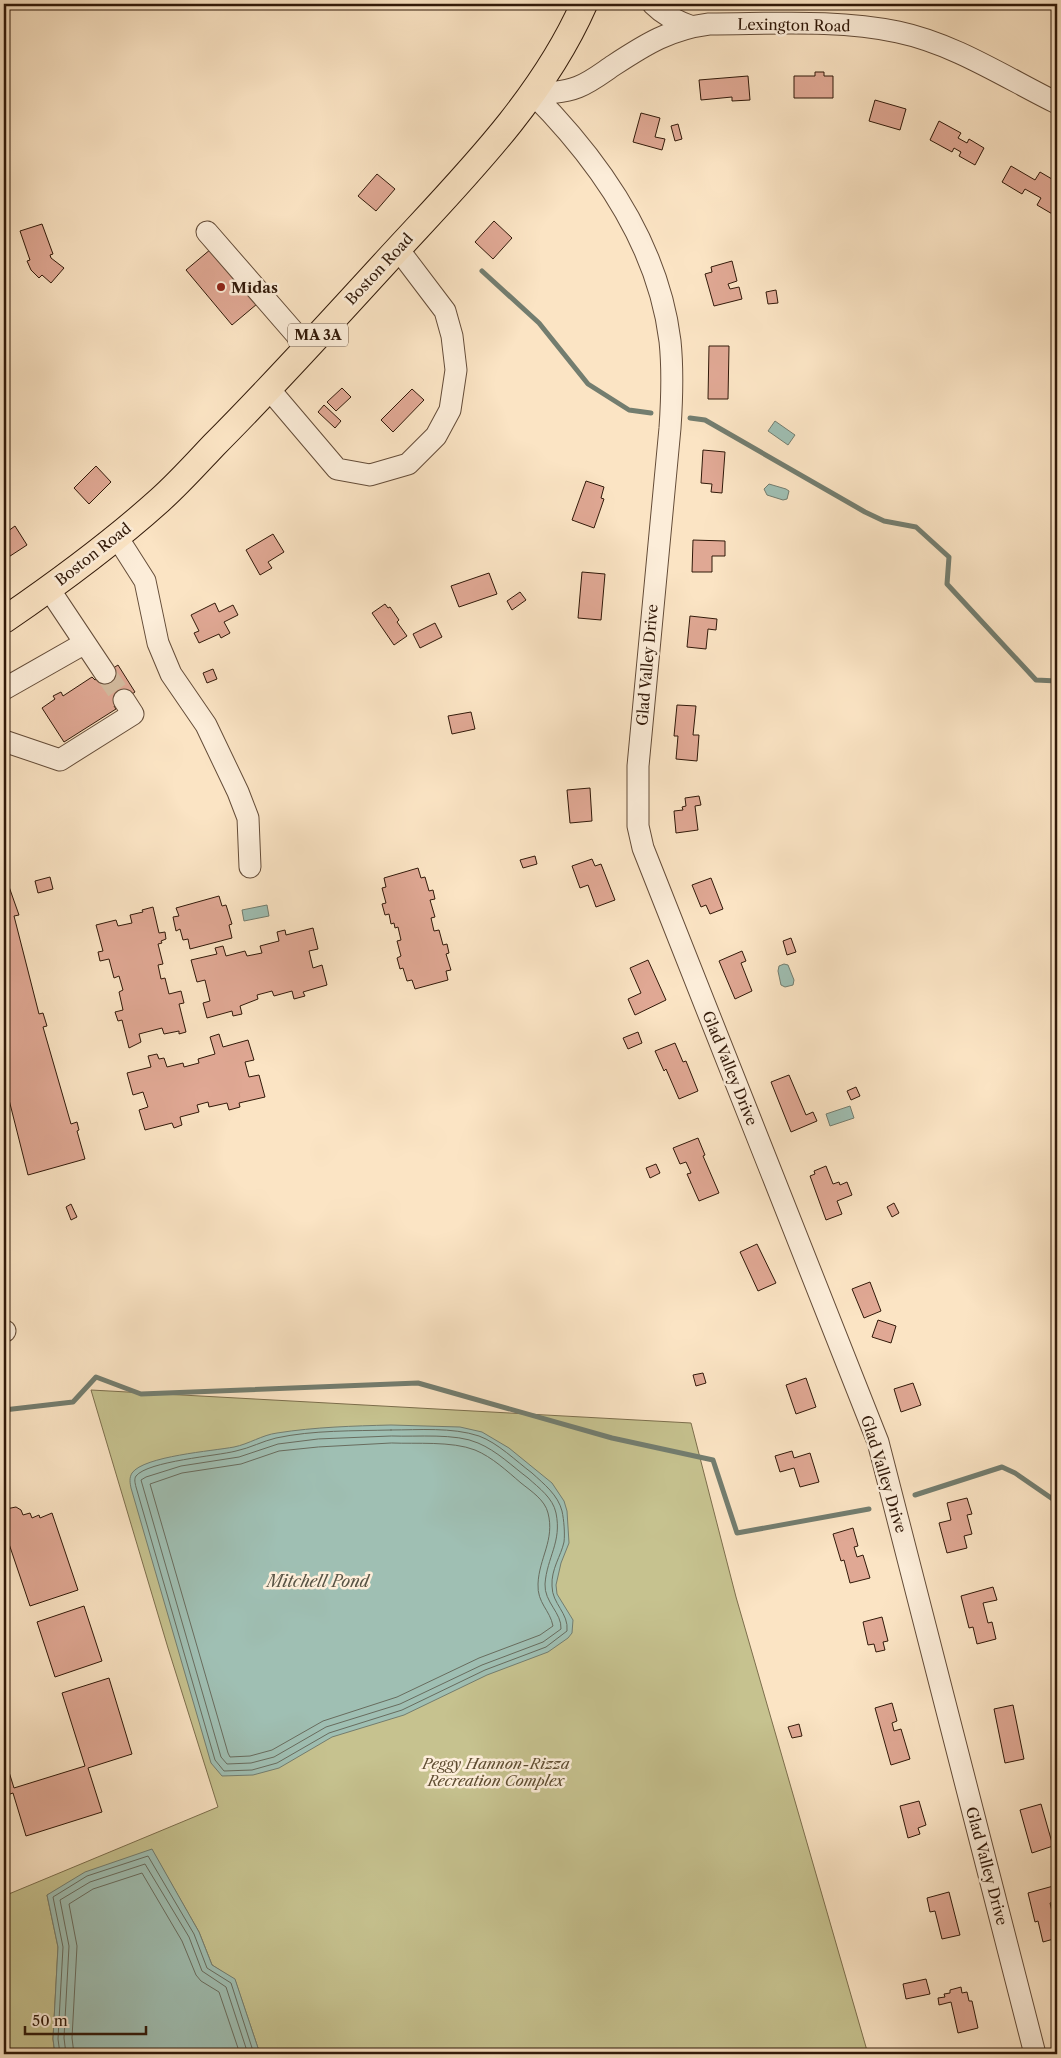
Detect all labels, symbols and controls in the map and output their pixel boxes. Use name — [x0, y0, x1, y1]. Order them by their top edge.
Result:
street label: Lexington Road — [737, 15, 851, 35]
street label: Boston Road — [341, 229, 417, 309]
place label: Midas — [231, 278, 278, 297]
marker: Midas — [215, 281, 227, 293]
road number: MA 3A — [288, 324, 348, 346]
street label: Boston Road — [51, 518, 135, 590]
street label: Glad Valley Drive — [632, 603, 662, 727]
street label: Glad Valley Drive — [698, 1008, 762, 1128]
street label: Glad Valley Drive — [857, 1413, 911, 1535]
water label: Mitchell Pond — [265, 1571, 371, 1591]
park label: Peggy Hannon-Rizza Recreation Complex — [421, 1754, 570, 1790]
street label: Glad Valley Drive — [962, 1805, 1012, 1927]
scale bar — [25, 2003, 146, 2035]
text: 50 m — [32, 2011, 68, 2030]

